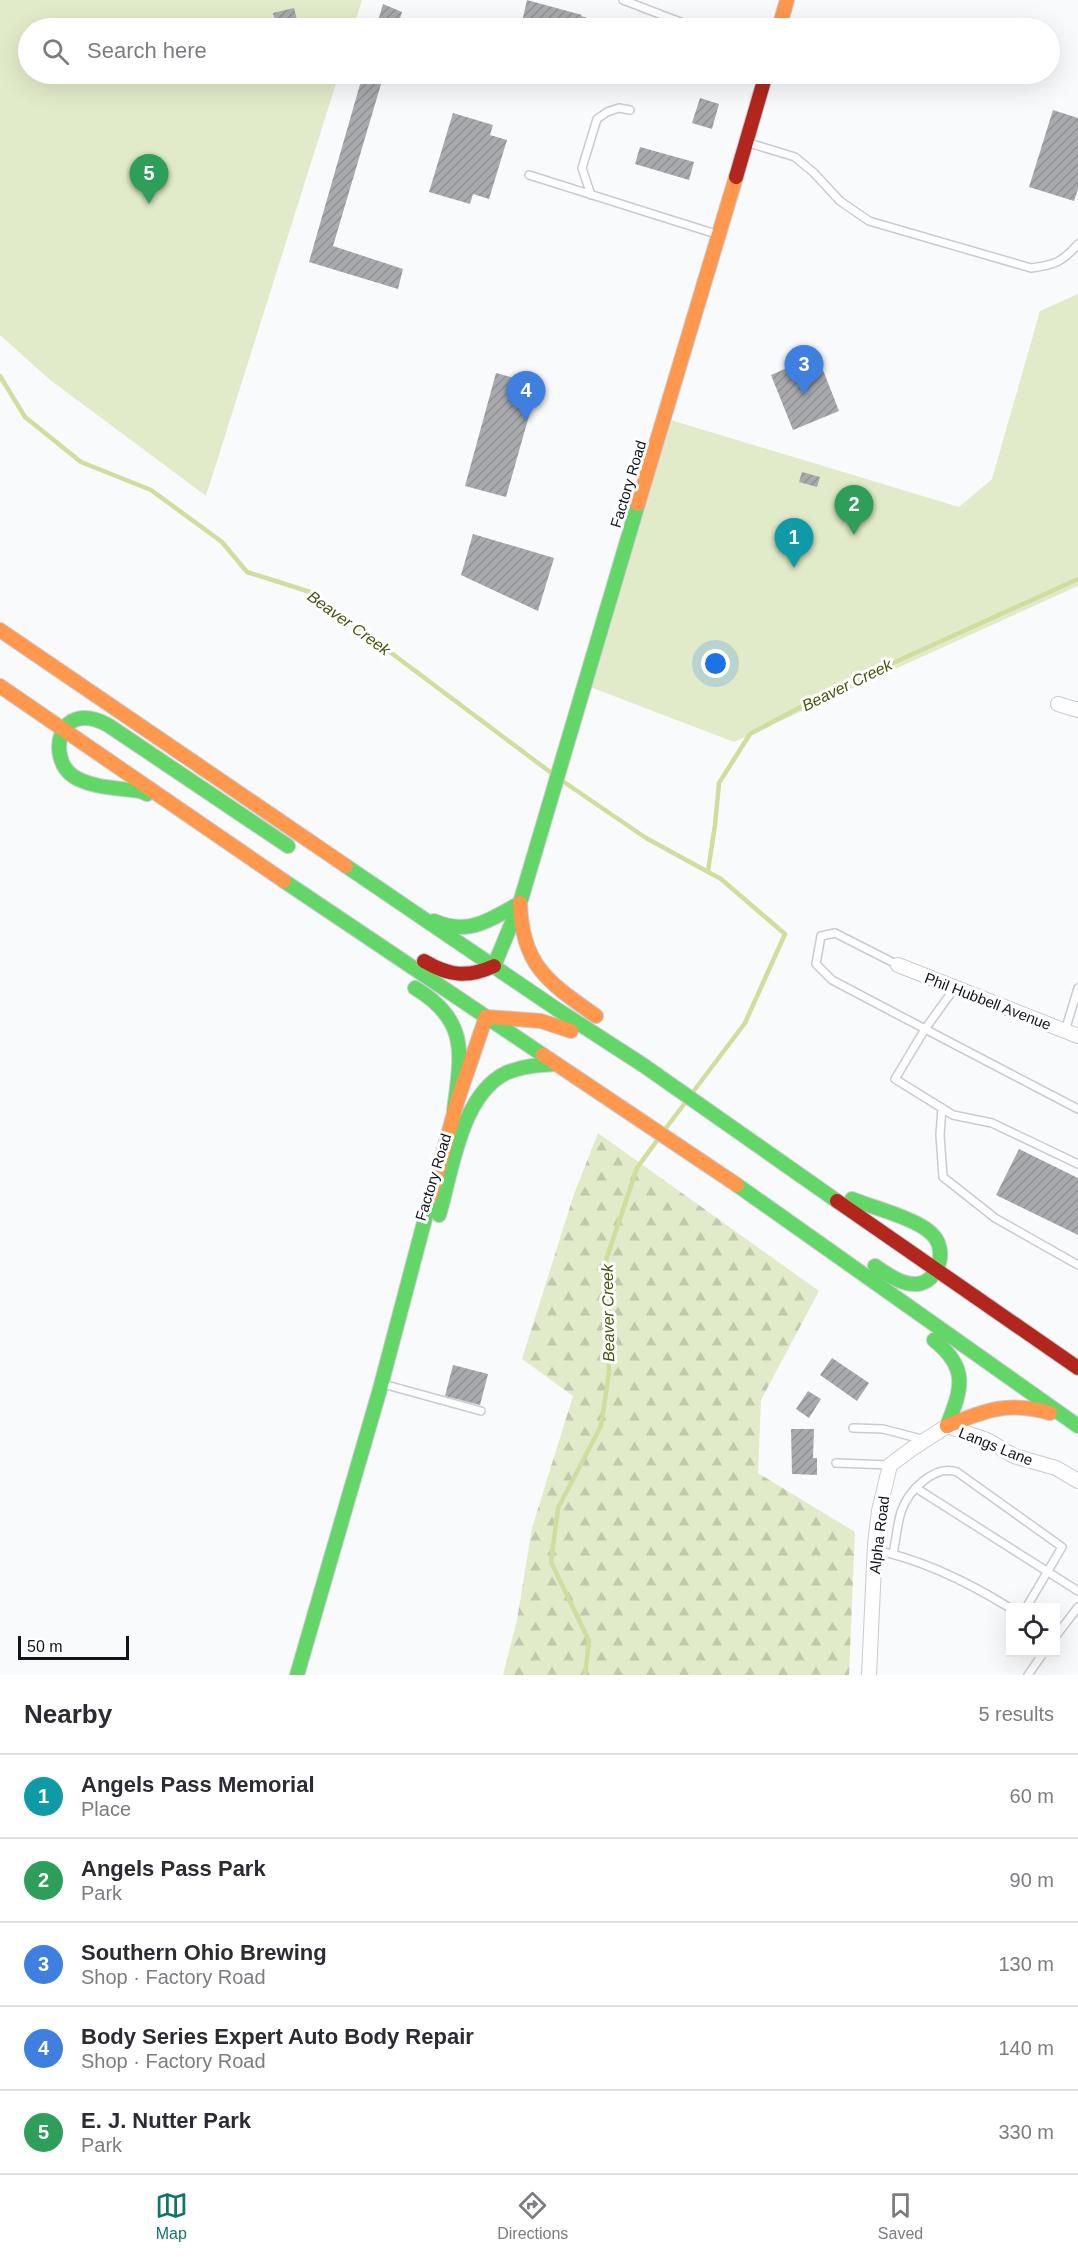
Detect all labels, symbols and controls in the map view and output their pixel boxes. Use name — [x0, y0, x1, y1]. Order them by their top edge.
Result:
search box — [18, 18, 1060, 84]
icon: search — [39, 35, 72, 68]
text: Search here — [87, 38, 207, 63]
pin: 5 — [130, 154, 168, 204]
pin: 3 — [784, 346, 824, 395]
pin: 4 — [506, 372, 546, 421]
street label: Factory Road — [607, 438, 649, 530]
pin: 2 — [834, 486, 874, 535]
pin: 1 — [774, 518, 814, 568]
water label: Beaver Creek — [304, 587, 394, 659]
your location — [701, 649, 730, 678]
water label: Beaver Creek — [799, 655, 896, 714]
street label: Phil Hubbell Avenue — [922, 969, 1054, 1033]
street label: Factory Road — [412, 1131, 454, 1223]
water label: Beaver Creek — [599, 1263, 617, 1362]
street label: Langs Lane — [956, 1423, 1036, 1469]
street label: Alpha Road — [866, 1495, 892, 1575]
map controls — [1006, 1603, 1060, 1657]
button: locate — [1006, 1603, 1060, 1657]
scale bar — [18, 1633, 129, 1660]
text: 50 m — [27, 1638, 63, 1655]
text: Nearby — [24, 1699, 112, 1729]
text: 5 results — [978, 1703, 1054, 1725]
text: Angels Pass Memorial — [81, 1772, 315, 1797]
text: 1 — [38, 1785, 49, 1807]
text: 60 m — [1010, 1785, 1054, 1807]
text: Place — [81, 1798, 131, 1820]
text: Angels Pass Park — [81, 1856, 266, 1881]
text: 2 — [38, 1869, 49, 1891]
text: 90 m — [1010, 1869, 1054, 1891]
text: Park — [81, 1882, 122, 1904]
text: Southern Ohio Brewing — [81, 1940, 327, 1965]
text: 3 — [38, 1953, 49, 1975]
text: 130 m — [998, 1953, 1054, 1975]
text: Shop · Factory Road — [81, 1966, 266, 1988]
text: Body Series Expert Auto Body Repair — [81, 2024, 474, 2049]
text: 4 — [38, 2037, 49, 2059]
text: 140 m — [998, 2037, 1054, 2059]
text: Shop · Factory Road — [81, 2050, 266, 2072]
text: E. J. Nutter Park — [81, 2108, 251, 2133]
text: 5 — [38, 2121, 49, 2143]
text: 330 m — [998, 2121, 1054, 2143]
text: Park — [81, 2134, 122, 2156]
tab: Map — [155, 2189, 188, 2243]
tab: Directions — [497, 2189, 568, 2243]
tab: Saved — [878, 2189, 923, 2243]

